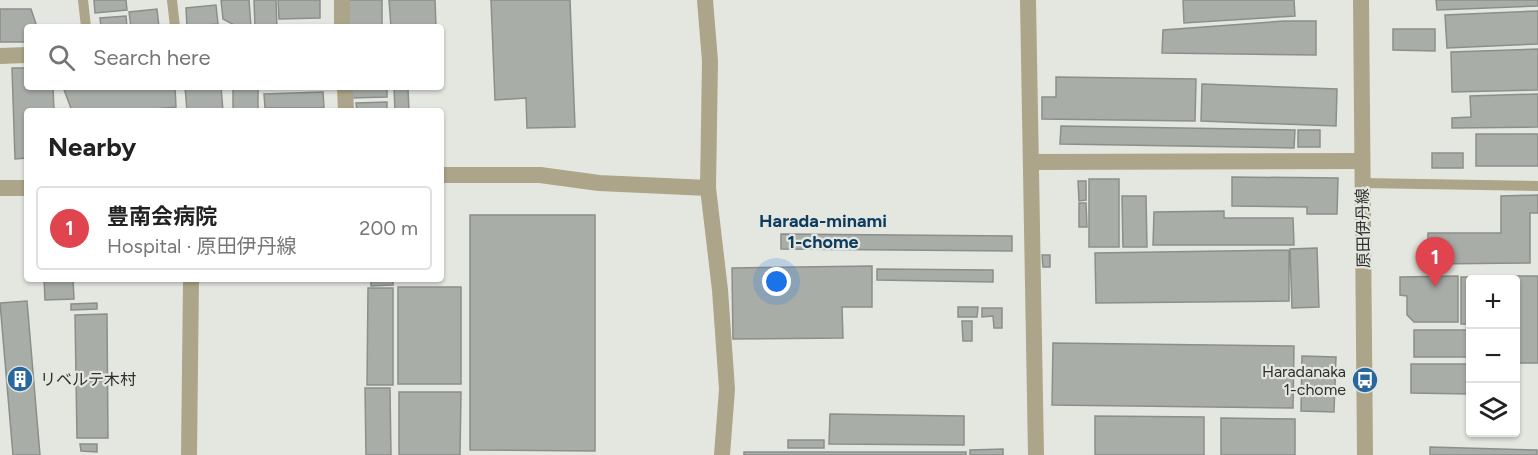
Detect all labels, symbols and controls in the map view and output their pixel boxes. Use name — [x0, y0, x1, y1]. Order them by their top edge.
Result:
search box — [24, 24, 444, 90]
icon: search — [45, 41, 78, 74]
text: Search here — [93, 44, 211, 71]
text: Nearby — [48, 131, 136, 163]
street label: 原田伊丹線 — [1353, 188, 1373, 268]
text: 豊南会病院 — [107, 203, 217, 230]
district label: Harada-minami 1-chome — [759, 210, 887, 253]
text: 1 — [65, 216, 74, 240]
text: 200 m — [359, 216, 418, 240]
text: Hospital · 原田伊丹線 — [107, 234, 296, 258]
pin: 1 — [1416, 238, 1454, 287]
your location — [762, 267, 791, 296]
map controls — [1466, 275, 1520, 437]
button: + — [1466, 275, 1520, 329]
button: − — [1466, 329, 1520, 383]
place label: Haradanaka 1-chome — [1262, 362, 1346, 399]
building icon: リベルテ木村 — [5, 364, 35, 394]
bus stop icon: Haradanaka 1-chome — [1350, 365, 1380, 395]
place label: リベルテ木村 — [40, 370, 136, 389]
button: layers — [1466, 383, 1520, 437]

